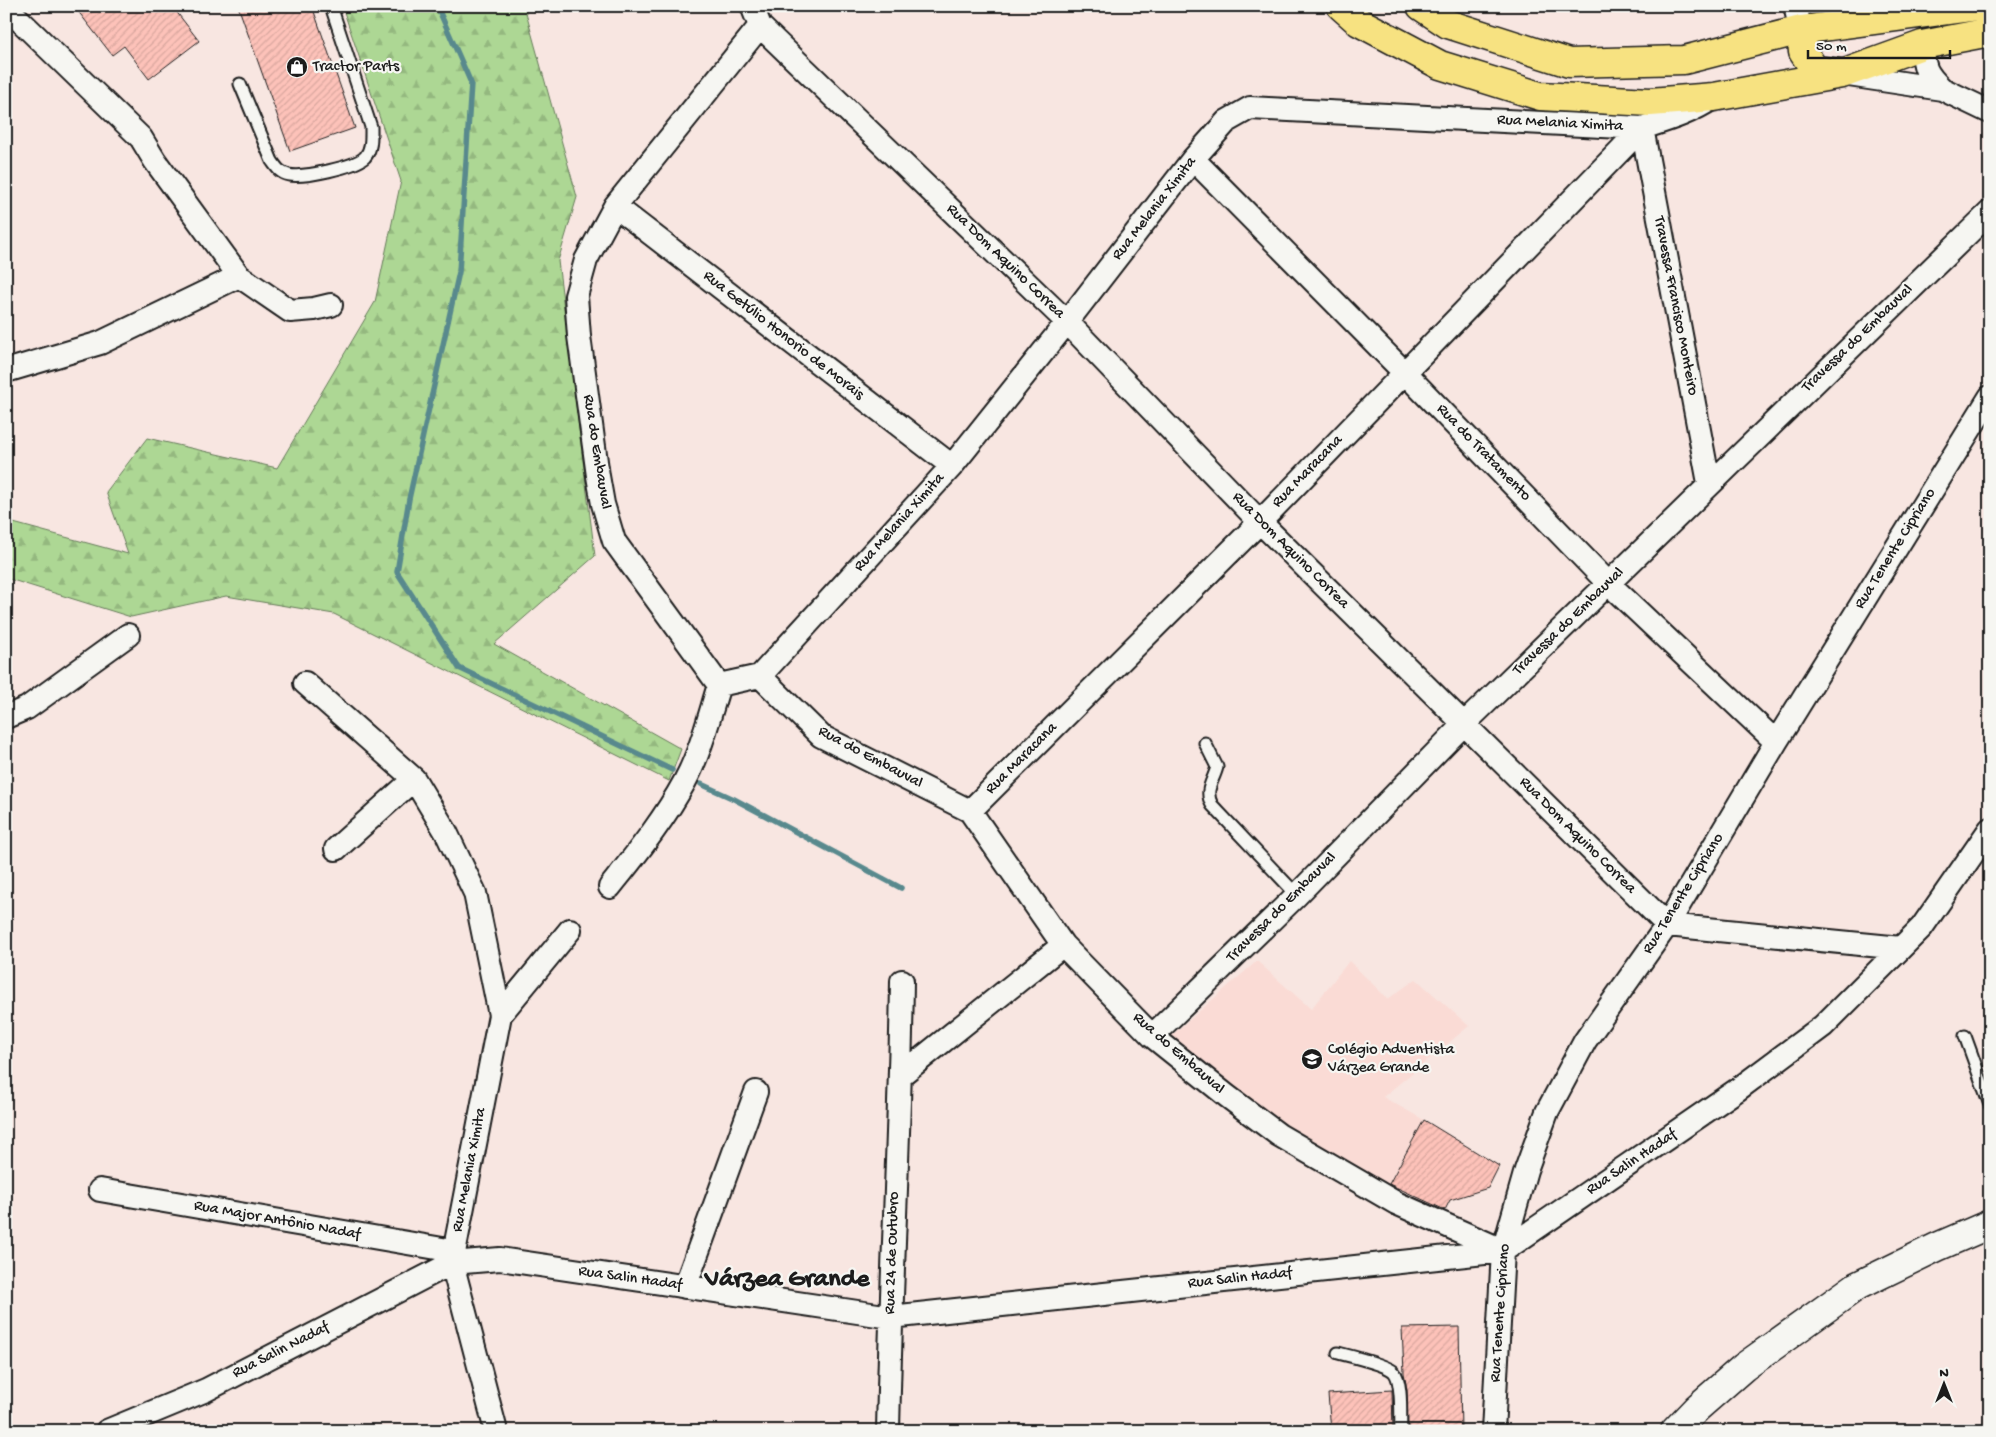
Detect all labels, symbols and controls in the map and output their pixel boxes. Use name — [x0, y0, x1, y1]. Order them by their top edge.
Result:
scale bar — [1808, 28, 1951, 60]
text: 50 m — [1816, 38, 1847, 56]
shop icon: Tractor Parts — [285, 55, 309, 79]
place label: Tractor Parts — [312, 58, 400, 77]
street label: Rua Melania Ximita — [1496, 111, 1625, 137]
street label: Rua Melania Ximita — [1109, 153, 1202, 265]
street label: Rua Dom Aquino Correa — [942, 200, 1069, 324]
street label: Travessa Francisco Monteiro — [1648, 214, 1702, 397]
street label: Rua Getúlio Honorio de Morais — [699, 267, 868, 406]
street label: Travessa do Embauval — [1798, 281, 1918, 398]
street label: Rua do Embauval — [578, 393, 614, 511]
street label: Rua do Tratamento — [1432, 400, 1534, 506]
street label: Rua Maracana — [1269, 431, 1348, 512]
street label: Rua Melania Ximita — [851, 469, 950, 576]
street label: Rua Tenente Cipriano — [1851, 485, 1941, 613]
street label: Rua Dom Aquino Correa — [1228, 489, 1353, 614]
street label: Travessa do Embauval — [1509, 564, 1629, 681]
street label: Rua Maracana — [982, 718, 1063, 799]
street label: Rua do Embauval — [814, 722, 926, 794]
street label: Rua Dom Aquino Correa — [1515, 774, 1640, 899]
street label: Rua Tenente Cipriano — [1639, 830, 1729, 958]
street label: Travessa do Embauval — [1222, 849, 1341, 968]
street label: Rua do Embauval — [1128, 1009, 1228, 1099]
place label: Colégio Adventista Várzea Grande — [1327, 1041, 1456, 1078]
school or university icon: Colégio Adventista Várzea Grande — [1300, 1047, 1324, 1071]
street label: Rua Melania Ximita — [449, 1105, 492, 1234]
street label: Rua Salin Hadaf — [1583, 1125, 1682, 1200]
street label: Rua 24 de Outubro — [881, 1191, 905, 1315]
street label: Rua Major Antônio Nadaf — [192, 1197, 363, 1245]
street label: Rua Tenente Cipriano — [1487, 1243, 1515, 1383]
street label: Rua Salin Hadaf — [577, 1262, 684, 1296]
street label: Rua Salin Hadaf — [1187, 1264, 1294, 1294]
district label: Várzea Grande — [704, 1265, 871, 1296]
street label: Rua Salin Nadaf — [230, 1318, 333, 1383]
north arrow — [1918, 1360, 1968, 1410]
text: N — [1939, 1365, 1949, 1382]

